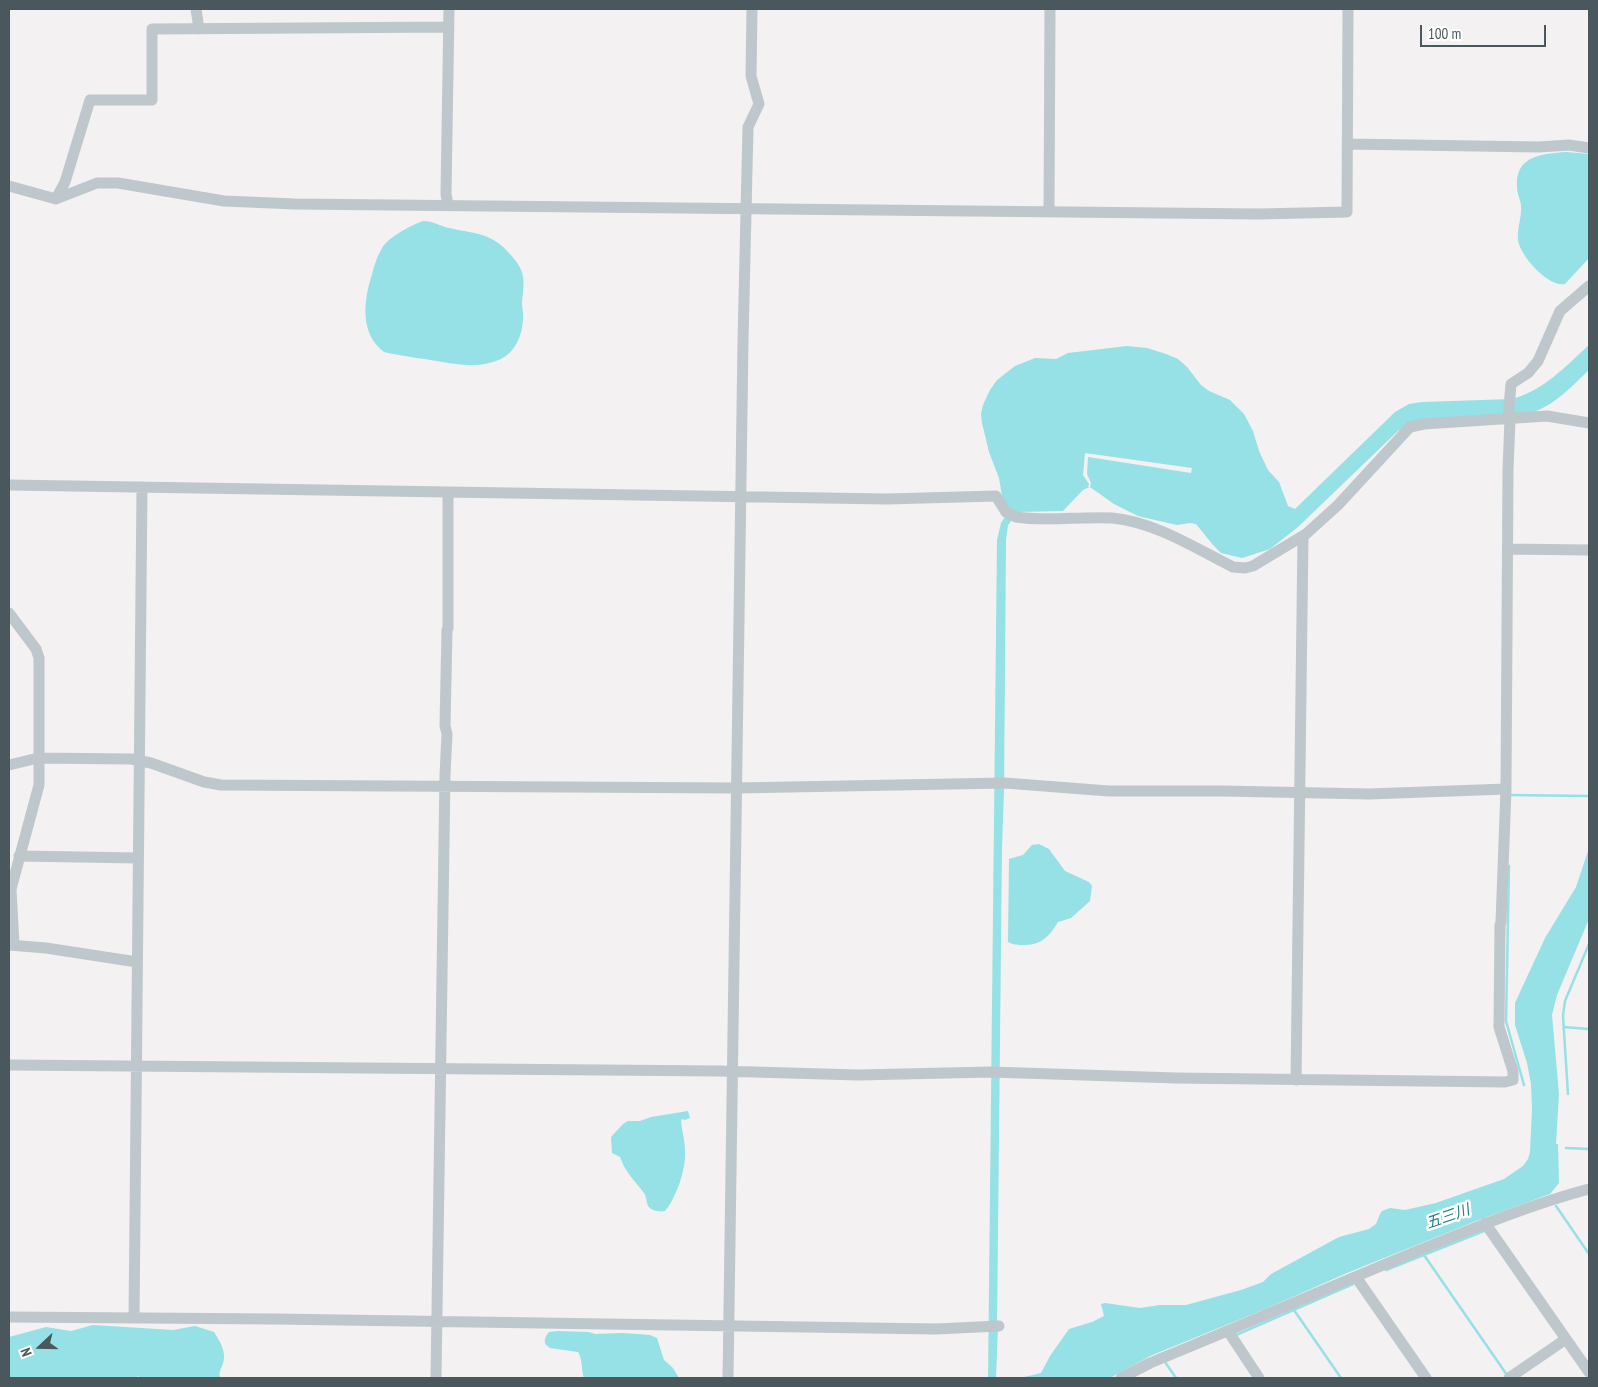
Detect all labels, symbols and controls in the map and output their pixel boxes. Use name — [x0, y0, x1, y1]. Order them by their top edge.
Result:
scale bar — [1423, 15, 1549, 47]
text: 100 m — [1428, 24, 1461, 43]
water label: 五三川 — [1424, 1201, 1472, 1233]
north arrow — [15, 1322, 65, 1372]
text: N — [16, 1346, 36, 1359]

